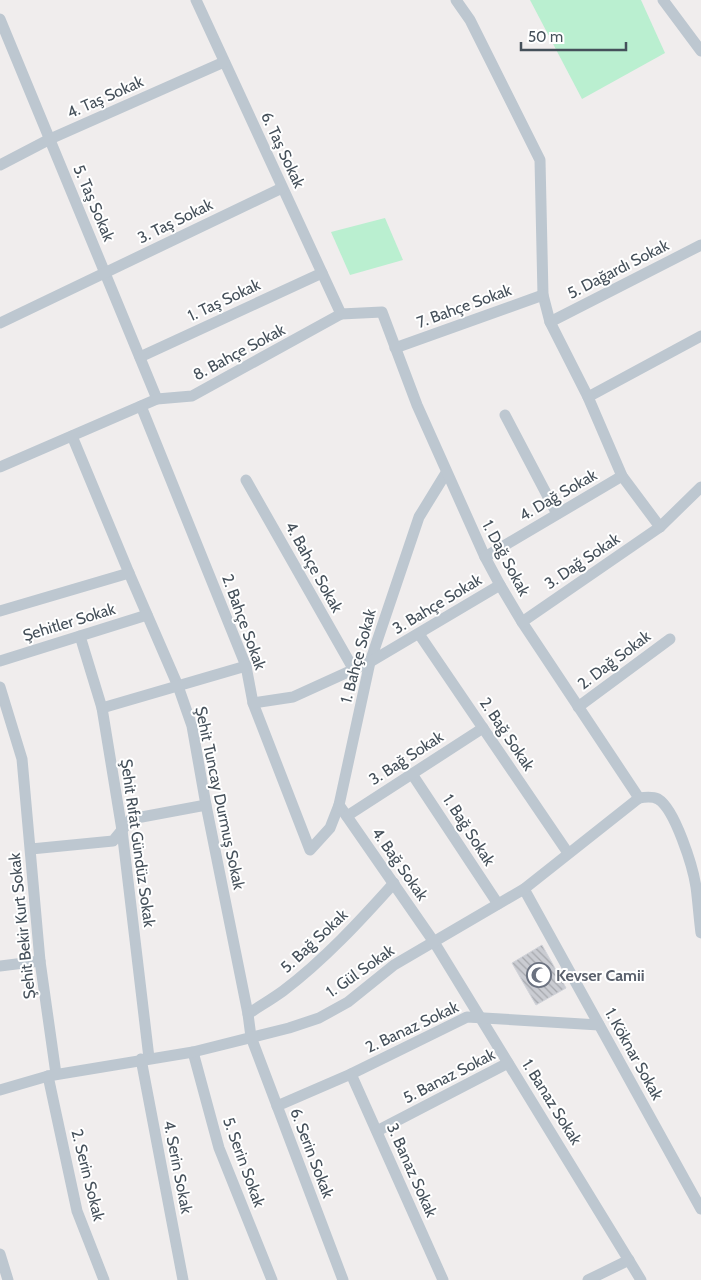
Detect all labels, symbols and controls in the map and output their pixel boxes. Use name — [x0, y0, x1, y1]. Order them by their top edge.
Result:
scale bar — [521, 20, 626, 52]
text: 50 m — [528, 28, 563, 46]
street label: 4. Taş Sokak — [64, 71, 147, 122]
street label: 6. Taş Sokak — [257, 109, 309, 192]
street label: 5. Taş Sokak — [69, 162, 119, 245]
street label: 3. Taş Sokak — [134, 194, 216, 247]
street label: 5. Dağardı Sokak — [564, 235, 673, 303]
street label: 1. Taş Sokak — [185, 275, 264, 325]
street label: 7. Bahçe Sokak — [414, 280, 515, 332]
street label: 8. Bahçe Sokak — [190, 319, 289, 384]
street label: 4. Dağ Sokak — [516, 465, 601, 525]
street label: 1. Dağ Sokak — [478, 517, 534, 600]
street label: 4. Bahçe Sokak — [281, 518, 347, 616]
street label: 3. Dağ Sokak — [541, 528, 624, 593]
street label: 3. Bahçe Sokak — [389, 570, 486, 638]
street label: 2. Bahçe Sokak — [218, 572, 270, 673]
street label: Şehitler Sokak — [20, 599, 118, 645]
street label: 1. Bahçe Sokak — [336, 606, 380, 705]
street label: 2. Dağ Sokak — [574, 626, 655, 694]
street label: 2. Bağ Sokak — [476, 694, 539, 775]
street label: Şehit Tuncay Durmuş Sokak — [191, 705, 249, 892]
street label: 3. Bağ Sokak — [365, 727, 447, 789]
street label: Şehit Rıfat Gündüz Sokak — [117, 758, 159, 929]
street label: 1. Bağ Sokak — [439, 791, 499, 870]
street label: 4. Bağ Sokak — [368, 824, 433, 905]
street label: Şehit Bekir Kurt Sokak — [5, 851, 39, 1000]
street label: 5. Bağ Sokak — [277, 905, 352, 977]
street label: 1. Gül Sokak — [322, 940, 398, 1001]
mosque icon: Kevser Camii — [526, 962, 552, 988]
place label: Kevser Camii — [556, 966, 645, 985]
street label: 2. Banaz Sokak — [362, 997, 462, 1057]
street label: 1. Köknar Sokak — [601, 1005, 667, 1104]
street label: 5. Banaz Sokak — [400, 1044, 499, 1107]
street label: 1. Banaz Sokak — [518, 1056, 586, 1149]
street label: 6. Serin Sokak — [286, 1105, 338, 1201]
street label: 5. Serin Sokak — [219, 1114, 269, 1210]
street label: 4. Serin Sokak — [160, 1119, 197, 1216]
street label: 3. Banaz Sokak — [383, 1120, 441, 1221]
street label: 2. Serin Sokak — [67, 1127, 109, 1224]

